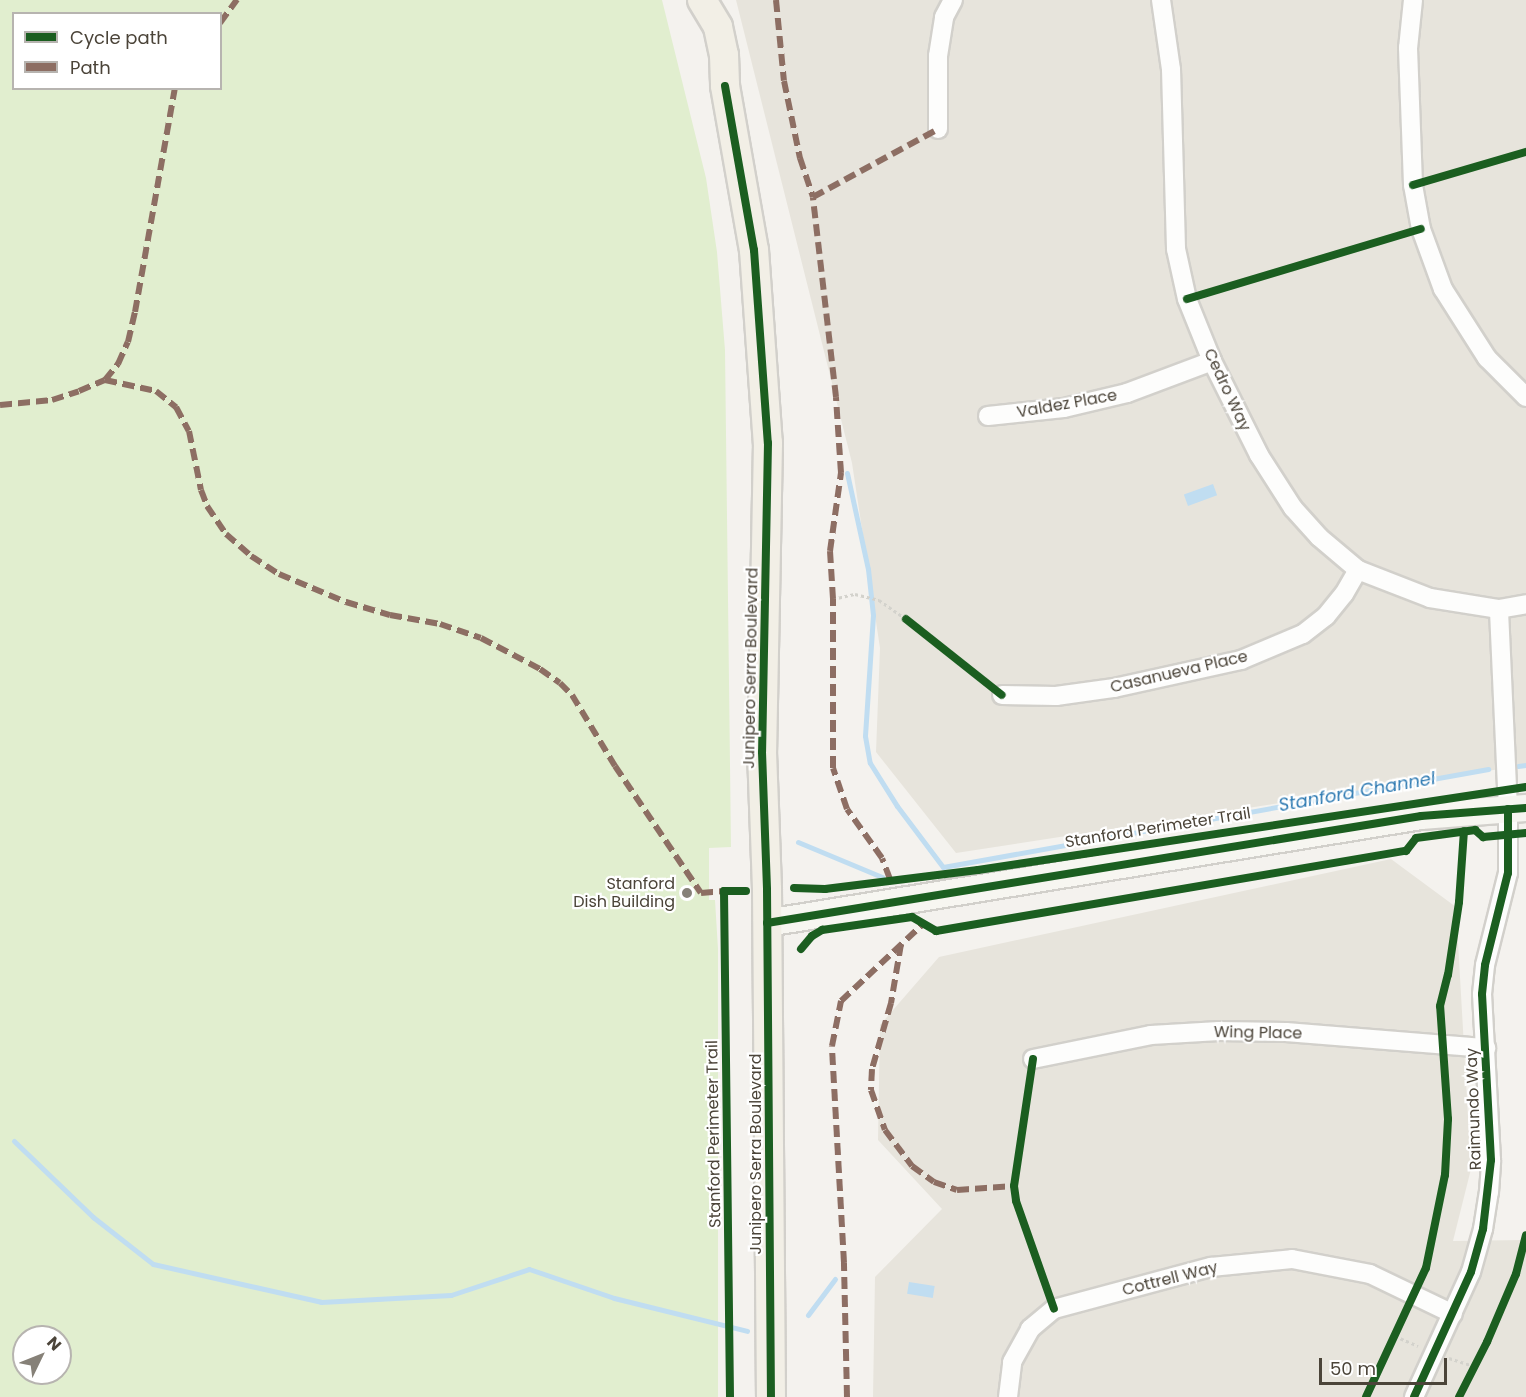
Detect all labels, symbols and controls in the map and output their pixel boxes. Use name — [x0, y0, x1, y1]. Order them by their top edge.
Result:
legend — [12, 12, 222, 90]
text: Cycle path — [70, 25, 168, 50]
text: Path — [70, 55, 111, 80]
street label: Cedro Way — [1199, 346, 1255, 434]
street label: Valdez Place — [1015, 386, 1119, 422]
street label: Junipero Serra Boulevard — [740, 567, 762, 769]
street label: Casanueva Place — [1108, 647, 1250, 697]
water label: Stanford Channel — [1277, 768, 1437, 816]
street label: Stanford Perimeter Trail — [1064, 804, 1252, 852]
place label: Stanford Dish Building — [573, 874, 675, 912]
marker: Stanford Dish Building — [680, 886, 694, 900]
street label: Wing Place — [1214, 1023, 1302, 1043]
street label: Stanford Perimeter Trail — [703, 1040, 725, 1228]
street label: Raimundo Way — [1462, 1048, 1486, 1170]
street label: Junipero Serra Boulevard — [746, 1053, 766, 1255]
street label: Cottrell Way — [1120, 1258, 1220, 1300]
north arrow — [12, 1325, 72, 1385]
text: N — [42, 1331, 67, 1356]
scale bar — [1322, 1346, 1450, 1384]
text: 50 m — [1330, 1356, 1376, 1381]

